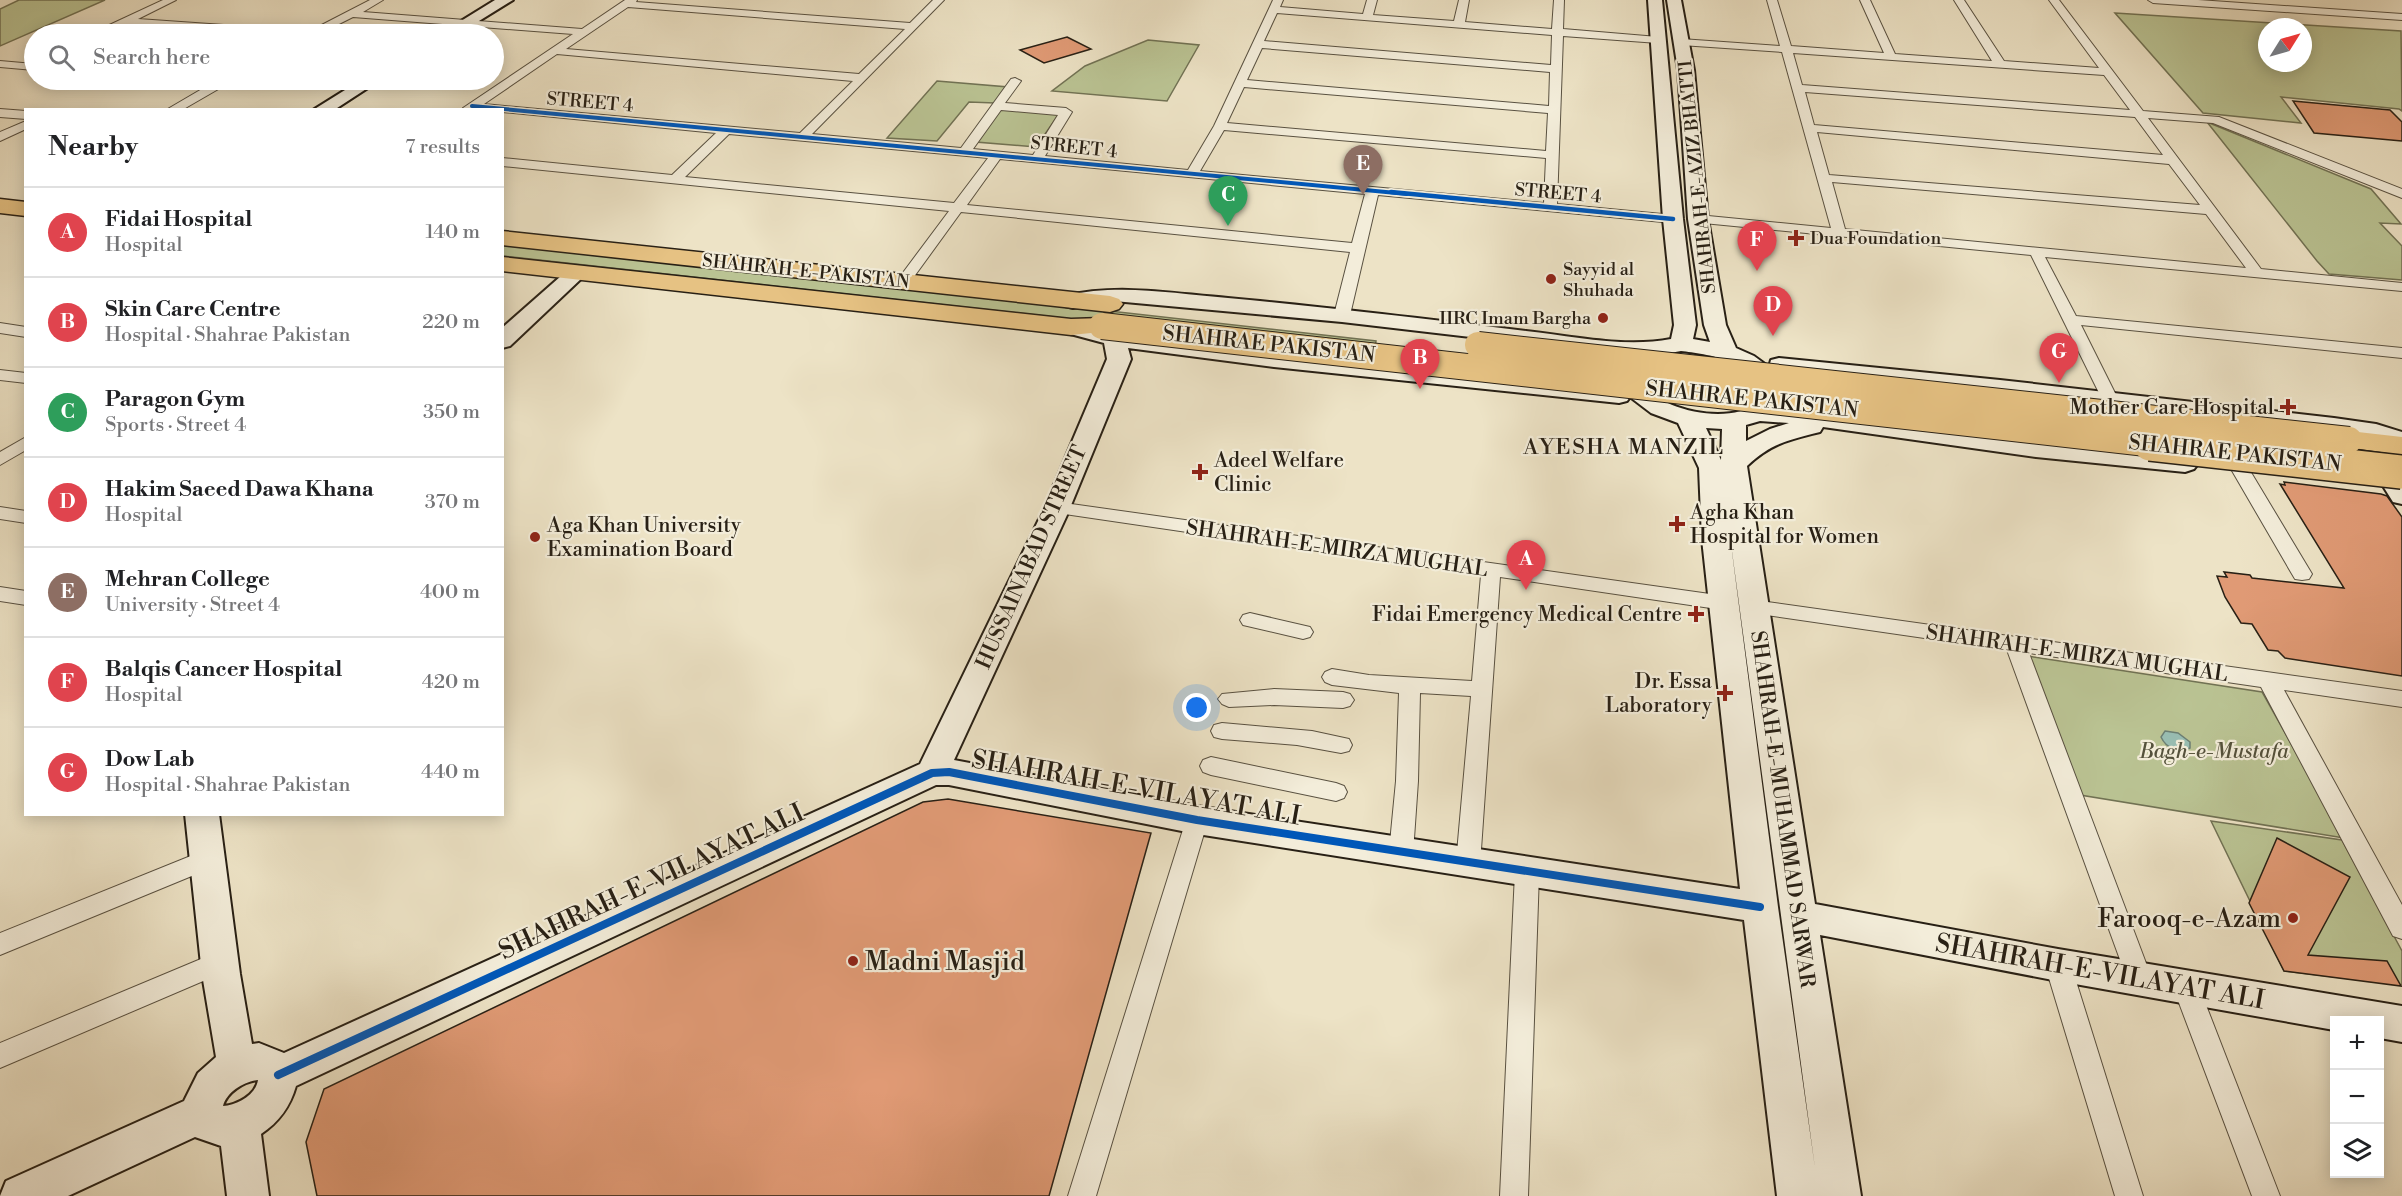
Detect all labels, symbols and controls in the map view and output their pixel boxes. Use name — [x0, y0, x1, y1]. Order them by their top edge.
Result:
north arrow — [2258, 18, 2312, 72]
search box — [24, 24, 504, 90]
icon: search — [45, 41, 78, 74]
text: Search here — [93, 44, 210, 71]
street label: SHAHRAH-E-AZIZ BHATTI — [1674, 59, 1721, 295]
street label: STREET 4 — [546, 87, 635, 118]
text: Nearby — [48, 131, 138, 163]
street label: STREET 4 — [1029, 132, 1119, 164]
text: 7 results — [405, 135, 480, 160]
pin: E — [1344, 146, 1382, 195]
pin: C — [1208, 176, 1248, 226]
street label: STREET 4 — [1514, 178, 1603, 209]
text: Fidai Hospital — [105, 206, 252, 233]
text: A — [60, 220, 75, 245]
text: 140 m — [425, 220, 480, 245]
pin: F — [1738, 222, 1776, 271]
place label: Dua Foundation — [1810, 227, 1941, 250]
marker: Dua Foundation — [1787, 229, 1805, 247]
text: Hospital — [105, 233, 182, 258]
street label: SHAHRAH-E-PAKISTAN — [701, 249, 911, 294]
place label: Sayyid al Shuhada — [1563, 258, 1635, 302]
marker: Sayyid al Shuhada — [1544, 272, 1558, 286]
pin: D — [1754, 286, 1792, 336]
text: Skin Care Centre — [105, 296, 281, 323]
place label: IIRC Imam Bargha — [1439, 307, 1592, 330]
text: B — [60, 310, 75, 335]
text: 220 m — [422, 310, 480, 335]
marker: IIRC Imam Bargha — [1596, 311, 1610, 325]
street label: SHAHRAE PAKISTAN — [1161, 321, 1377, 369]
text: Hospital · Shahrae Pakistan — [105, 323, 350, 348]
pin: G — [2040, 334, 2078, 383]
pin: B — [1400, 340, 1440, 389]
street label: SHAHRAE PAKISTAN — [1644, 376, 1860, 424]
text: Paragon Gym — [105, 386, 245, 413]
place label: Mother Care Hospital — [2069, 395, 2274, 421]
marker: Mother Care Hospital — [2279, 398, 2297, 416]
text: C — [60, 400, 75, 425]
text: 350 m — [423, 400, 480, 425]
text: Sports · Street 4 — [105, 413, 246, 438]
street label: SHAHRAE PAKISTAN — [2127, 430, 2343, 478]
district label: AYESHA MANZIL — [1522, 434, 1725, 461]
street label: HUSSAINABAD STREET — [971, 441, 1093, 673]
place label: Adeel Welfare Clinic — [1213, 448, 1344, 498]
marker: Adeel Welfare Clinic — [1191, 463, 1209, 481]
text: Hakim Saeed Dawa Khana — [105, 476, 374, 503]
text: D — [60, 490, 75, 515]
text: 370 m — [425, 490, 480, 515]
place label: Agha Khan Hospital for Women — [1689, 500, 1879, 550]
text: Hospital — [105, 503, 182, 528]
place label: Aga Khan University Examination Board — [546, 513, 742, 563]
street label: SHAHRAH-E-MIRZA MUGHAL — [1184, 515, 1490, 583]
marker: Agha Khan Hospital for Women — [1668, 515, 1686, 533]
marker: Aga Khan University Examination Board — [528, 530, 542, 544]
pin: A — [1506, 540, 1546, 590]
text: Mehran College — [105, 566, 270, 593]
text: E — [61, 580, 74, 605]
text: 400 m — [420, 580, 480, 605]
text: University · Street 4 — [105, 593, 280, 618]
place label: Fidai Emergency Medical Centre — [1372, 602, 1682, 628]
marker: Fidai Emergency Medical Centre — [1687, 605, 1705, 623]
street label: SHAHRAH-E-MIRZA MUGHAL — [1924, 620, 2230, 688]
street label: SHAHRAH-E-MUHAMMAD SARWAR — [1744, 629, 1820, 990]
text: Balqis Cancer Hospital — [105, 656, 342, 683]
place label: Dr. Essa Laboratory — [1605, 669, 1713, 719]
text: F — [60, 670, 75, 695]
text: 420 m — [422, 670, 480, 695]
text: Hospital — [105, 683, 182, 708]
marker: Dr. Essa Laboratory — [1716, 684, 1734, 702]
your location — [1182, 693, 1211, 722]
park label: Bagh-e-Mustafa — [2138, 739, 2289, 765]
street label: SHAHRAH-E-VILAYAT ALI — [969, 743, 1303, 833]
text: Dow Lab — [105, 746, 195, 773]
text: G — [60, 760, 75, 785]
text: 440 m — [421, 760, 480, 785]
text: Hospital · Shahrae Pakistan — [105, 773, 350, 798]
street label: SHAHRAH-E-VILAYAT ALI — [494, 797, 809, 967]
place label: Farooq-e-Azam — [2098, 903, 2281, 935]
marker: Farooq-e-Azam — [2286, 911, 2300, 925]
street label: SHAHRAH-E-VILAYAT ALI — [1933, 927, 2267, 1017]
place label: Madni Masjid — [865, 946, 1025, 978]
marker: Madni Masjid — [846, 954, 860, 968]
map controls — [2330, 1016, 2384, 1178]
button: + — [2330, 1016, 2384, 1070]
button: − — [2330, 1070, 2384, 1124]
button: layers — [2330, 1124, 2384, 1178]

